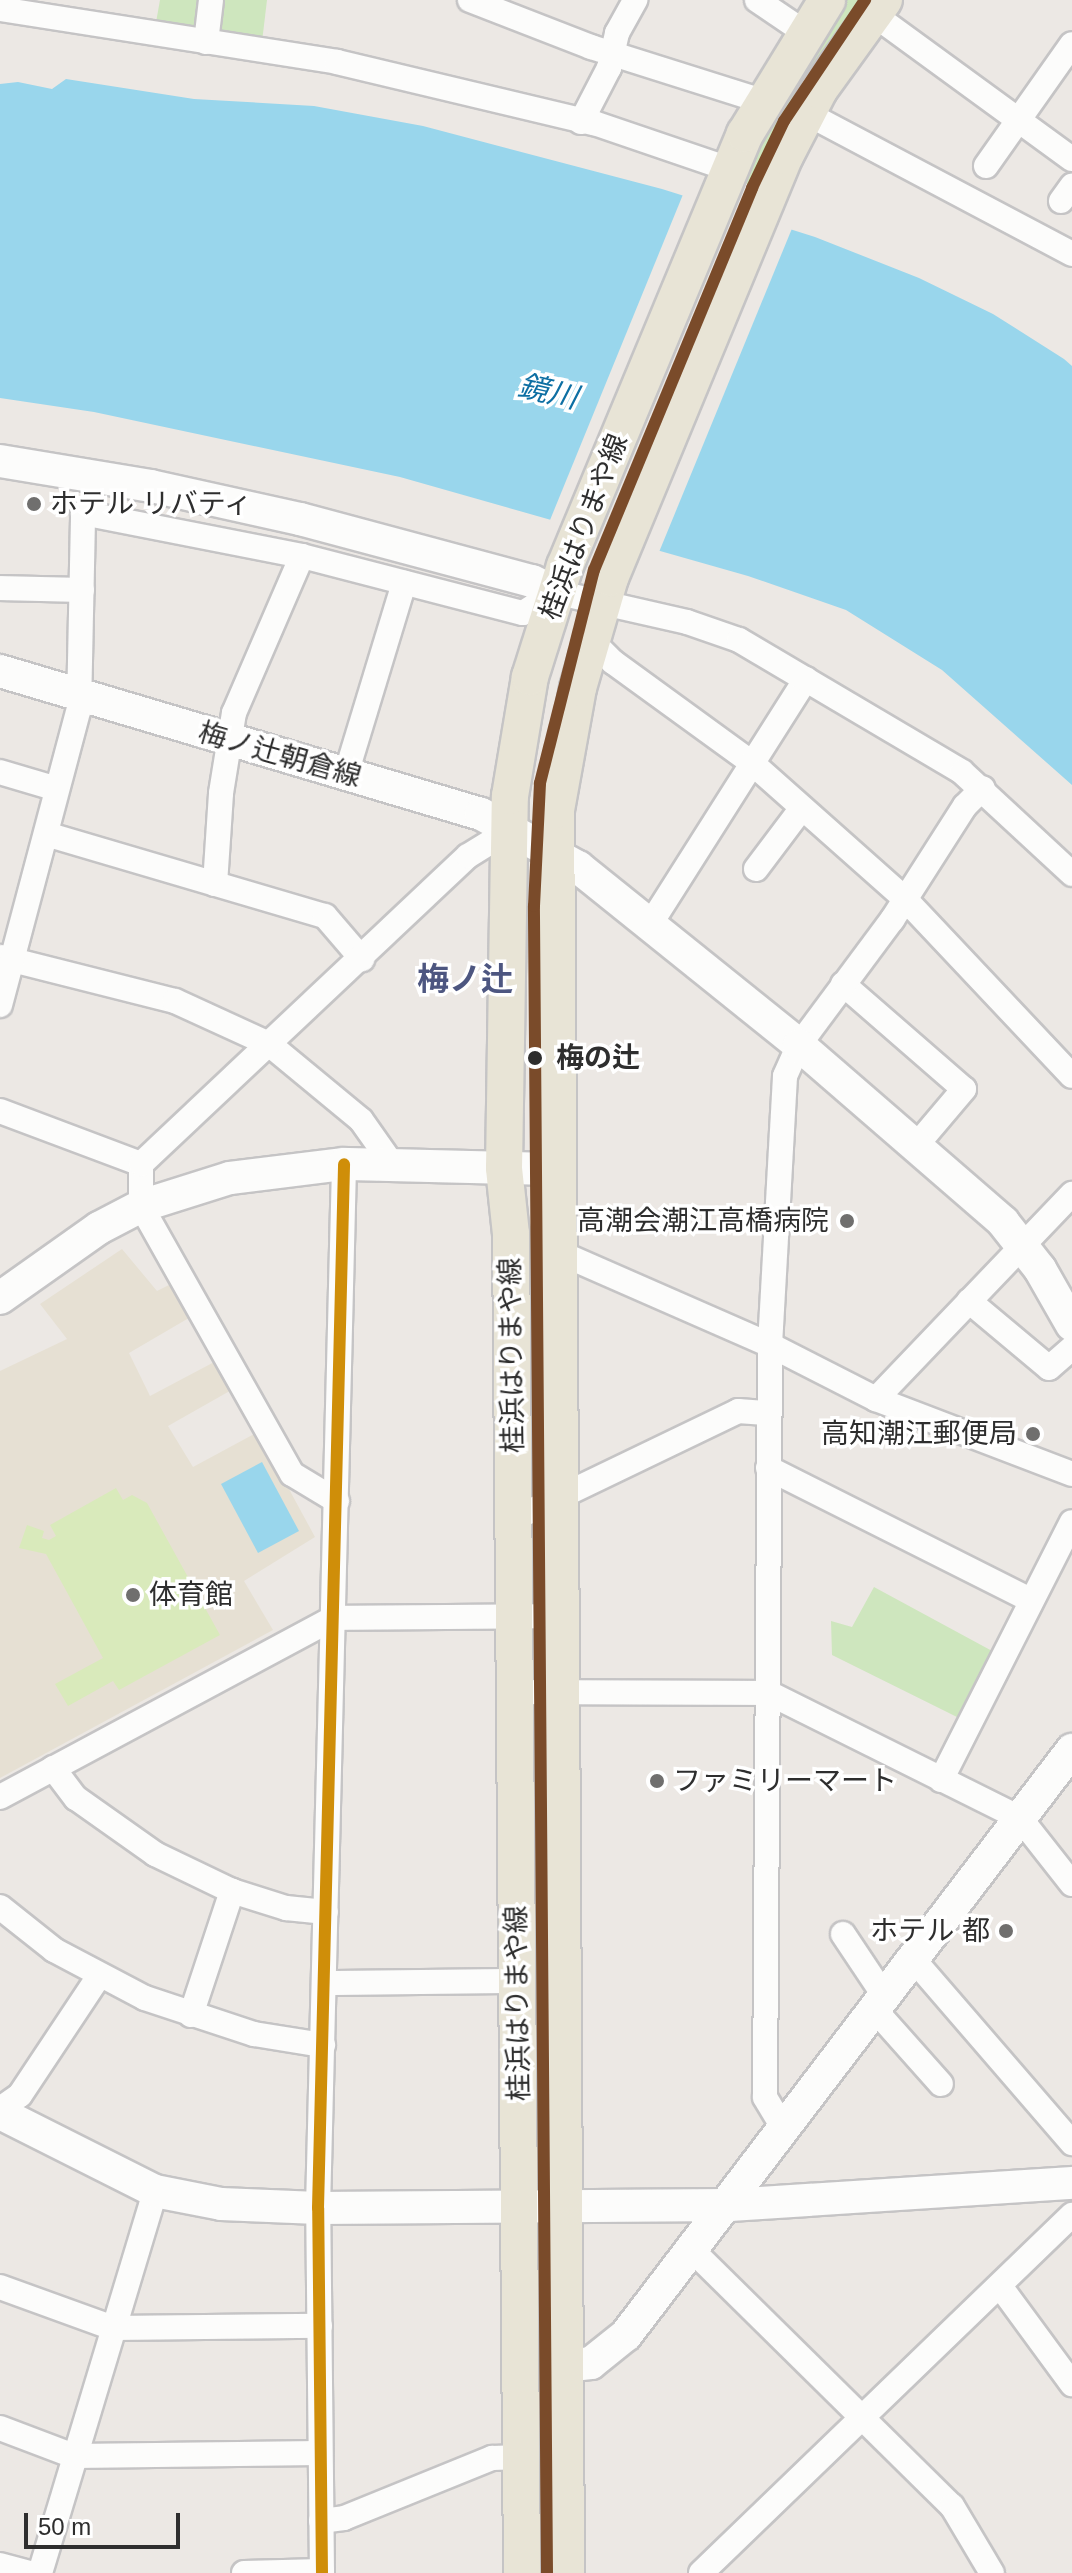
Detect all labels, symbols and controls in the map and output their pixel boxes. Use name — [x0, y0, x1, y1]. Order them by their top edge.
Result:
water label: 鏡川 — [515, 368, 581, 416]
street label: 桂浜はりまや線 — [533, 429, 635, 625]
place label: ホテル リバティ — [50, 487, 254, 521]
marker: ホテル リバティ — [25, 495, 43, 513]
street label: 梅ノ辻朝倉線 — [195, 716, 365, 794]
district label: 梅ノ辻 — [417, 960, 513, 998]
place label: 梅の辻 — [556, 1041, 640, 1075]
marker: 梅の辻 — [521, 1044, 549, 1072]
place label: 高潮会潮江高橋病院 — [577, 1204, 829, 1238]
marker: 高潮会潮江高橋病院 — [836, 1210, 858, 1232]
street label: 桂浜はりまや線 — [493, 1257, 531, 1453]
place label: 高知潮江郵便局 — [821, 1417, 1017, 1451]
marker: 高知潮江郵便局 — [1024, 1425, 1042, 1443]
place label: 体育館 — [149, 1578, 233, 1612]
marker: 体育館 — [124, 1586, 142, 1604]
place label: ファミリーマート — [673, 1764, 897, 1798]
marker: ファミリーマート — [648, 1772, 666, 1790]
street label: 桂浜はりまや線 — [499, 1905, 537, 2101]
place label: ホテル 都 — [870, 1914, 990, 1948]
marker: ホテル 都 — [997, 1922, 1015, 1940]
scale bar — [28, 2497, 184, 2547]
text: 50 m — [38, 2513, 91, 2540]

